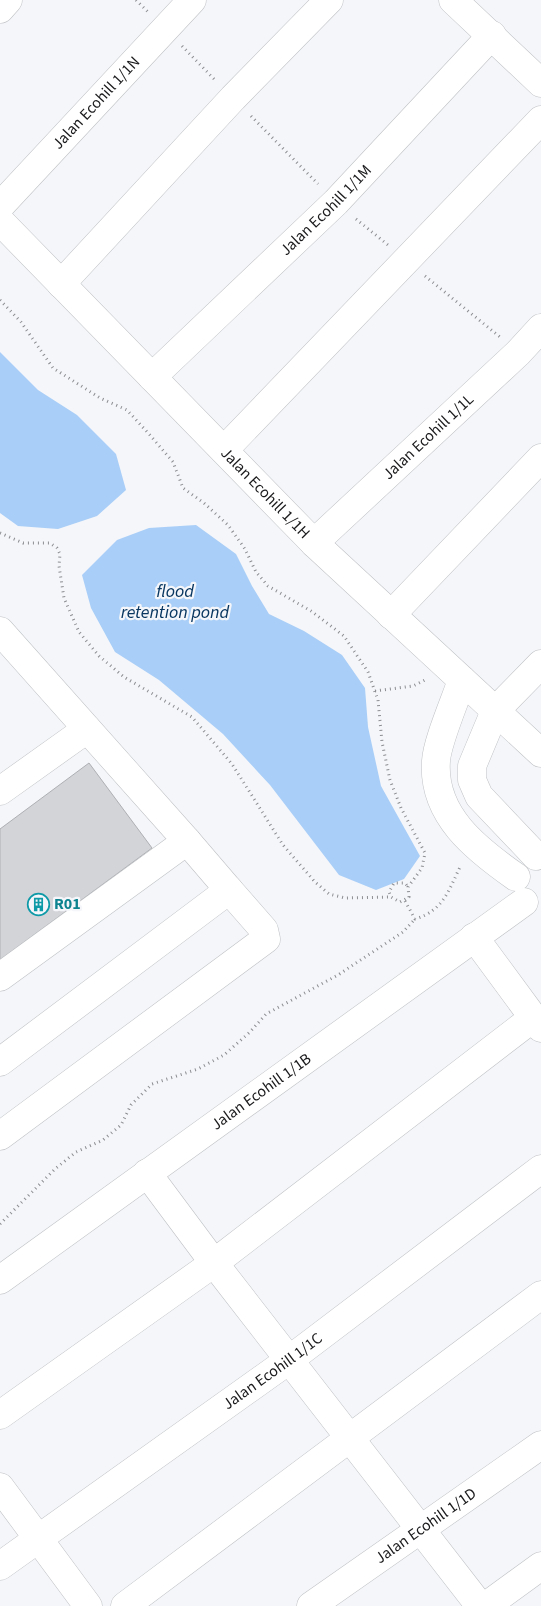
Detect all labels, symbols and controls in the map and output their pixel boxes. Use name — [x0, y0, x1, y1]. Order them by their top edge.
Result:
street label: Jalan Ecohill 1/1N — [47, 52, 145, 154]
street label: Jalan Ecohill 1/1M — [275, 160, 377, 261]
street label: Jalan Ecohill 1/1L — [378, 389, 479, 485]
street label: Jalan Ecohill 1/1H — [216, 442, 315, 544]
water label: flood retention pond — [121, 579, 230, 625]
building icon: R01 — [26, 892, 50, 916]
place label: R01 — [54, 893, 81, 915]
street label: Jalan Ecohill 1/1B — [207, 1048, 316, 1135]
street label: Jalan Ecohill 1/1C — [218, 1327, 327, 1415]
street label: Jalan Ecohill 1/1D — [371, 1482, 481, 1569]

